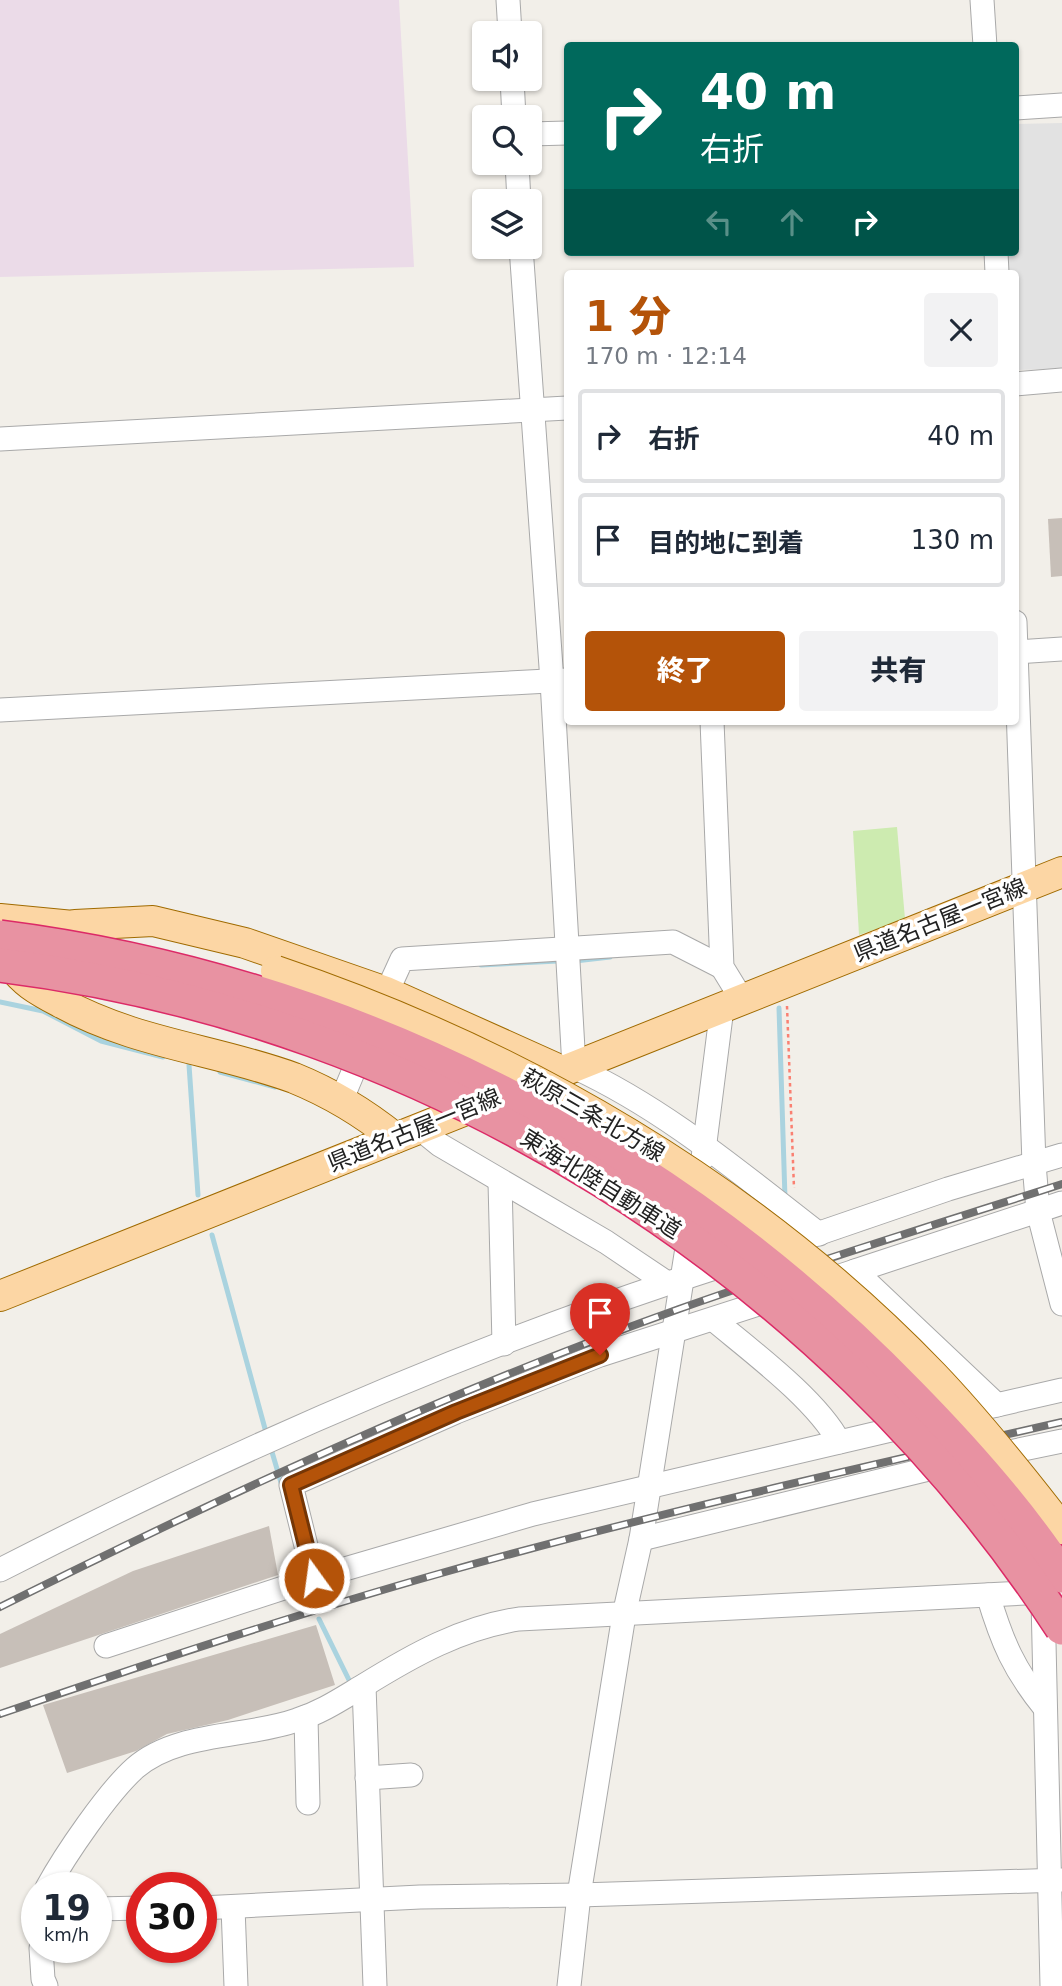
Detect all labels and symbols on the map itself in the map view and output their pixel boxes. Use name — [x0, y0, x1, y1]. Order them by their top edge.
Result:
street label: 県道名古屋一宮線 — [850, 873, 1030, 967]
street label: 萩原三条北方線 — [517, 1063, 669, 1167]
street label: 県道名古屋一宮線 — [324, 1083, 504, 1177]
street label: 東海北陸自動車道 — [516, 1124, 686, 1244]
pin — [570, 1283, 630, 1355]
position arrow — [277, 1541, 351, 1615]
speed limit sign: 30 — [126, 1872, 217, 1963]

